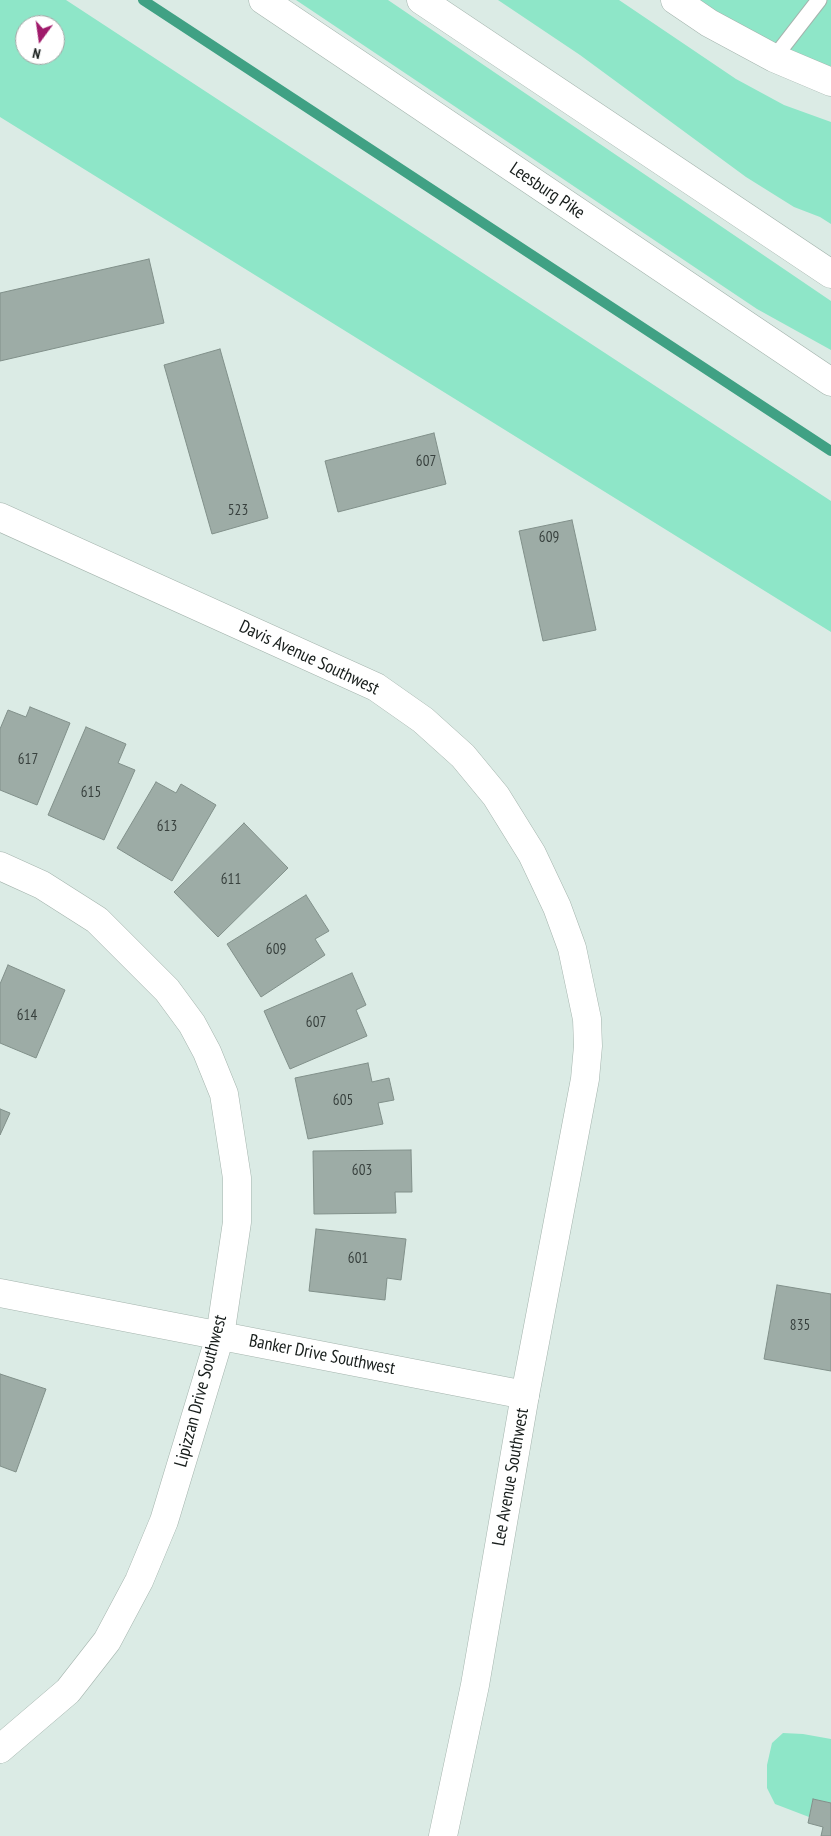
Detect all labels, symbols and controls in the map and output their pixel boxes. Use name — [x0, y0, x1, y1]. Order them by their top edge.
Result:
north arrow — [15, 15, 65, 65]
text: N — [31, 44, 42, 63]
street label: Leesburg Pike — [505, 158, 589, 224]
house number: 607 — [416, 453, 436, 471]
house number: 523 — [228, 502, 248, 520]
house number: 609 — [539, 529, 559, 547]
street label: Davis Avenue Southwest — [236, 616, 382, 700]
house number: 617 — [18, 751, 38, 769]
house number: 615 — [81, 784, 101, 802]
house number: 613 — [157, 818, 177, 836]
house number: 611 — [221, 871, 241, 889]
house number: 609 — [266, 941, 286, 959]
house number: 614 — [17, 1007, 37, 1025]
house number: 607 — [306, 1014, 326, 1032]
house number: 605 — [333, 1092, 353, 1110]
house number: 603 — [352, 1162, 372, 1180]
house number: 601 — [348, 1250, 368, 1268]
street label: Lipizzan Drive Southwest — [170, 1313, 232, 1469]
house number: 835 — [790, 1317, 810, 1335]
street label: Banker Drive Southwest — [247, 1330, 397, 1380]
street label: Lee Avenue Southwest — [488, 1406, 534, 1548]

